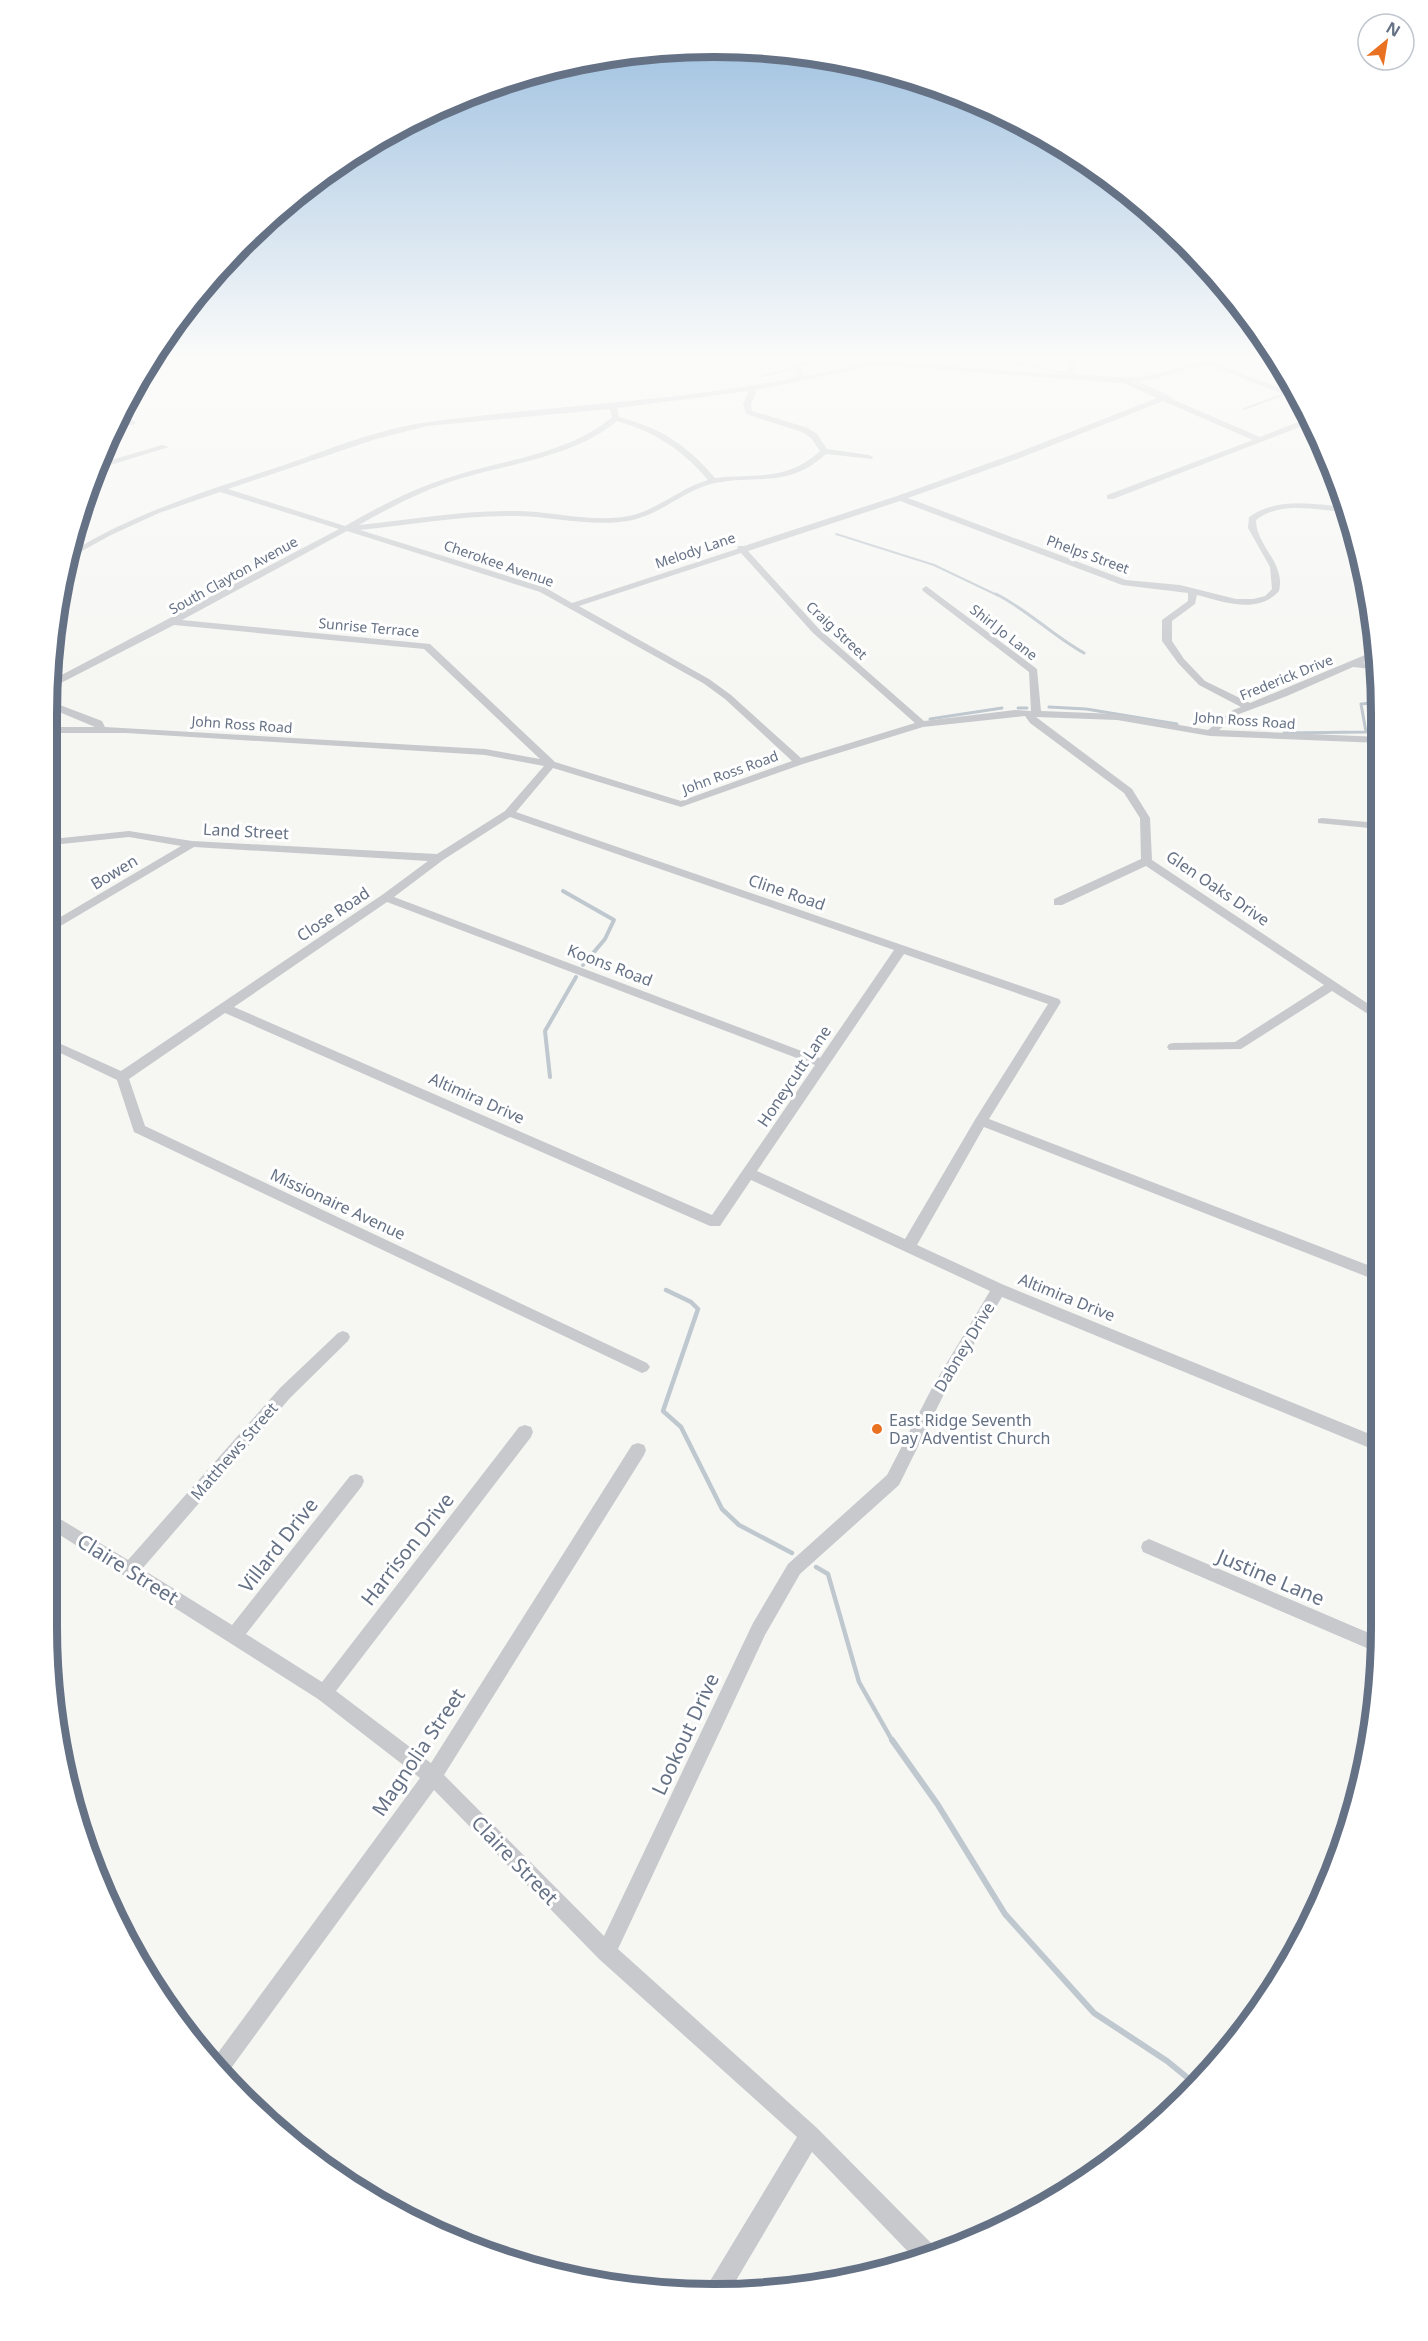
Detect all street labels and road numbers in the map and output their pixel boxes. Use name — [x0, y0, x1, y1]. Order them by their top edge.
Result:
street label: Melody Lane — [652, 527, 738, 573]
street label: Phelps Street — [1044, 530, 1132, 578]
street label: South Clayton Avenue — [165, 532, 301, 618]
street label: Cherokee Avenue — [441, 535, 557, 591]
street label: Craig Street — [802, 597, 872, 663]
street label: Shirl Jo Lane — [966, 600, 1042, 664]
street label: Sunrise Terrace — [318, 613, 420, 641]
street label: Frederick Drive — [1237, 650, 1336, 704]
street label: John Ross Road — [1192, 707, 1296, 733]
street label: John Ross Road — [189, 711, 293, 737]
street label: John Ross Road — [677, 746, 781, 799]
street label: Land Street — [203, 818, 290, 844]
street label: Glen Oaks Drive — [1162, 845, 1274, 931]
street label: Bowen — [86, 849, 142, 895]
street label: Cline Road — [746, 869, 828, 915]
street label: Close Road — [292, 882, 374, 946]
street label: Koons Road — [564, 939, 656, 991]
street label: Honeycutt Lane — [752, 1021, 836, 1131]
street label: Altimira Drive — [426, 1067, 528, 1129]
street label: Missionaire Avenue — [267, 1163, 409, 1245]
street label: Altimira Drive — [1015, 1268, 1119, 1326]
street label: Dabney Drive — [929, 1298, 999, 1396]
street label: Matthews Street — [185, 1397, 283, 1505]
street label: Harrison Drive — [354, 1487, 460, 1611]
street label: Villard Drive — [232, 1492, 324, 1598]
street label: Claire Street — [72, 1527, 184, 1611]
street label: Justine Lane — [1211, 1542, 1329, 1612]
street label: Lookout Drive — [645, 1669, 725, 1799]
street label: Magnolia Street — [365, 1683, 471, 1821]
street label: Claire Street — [466, 1809, 564, 1911]

